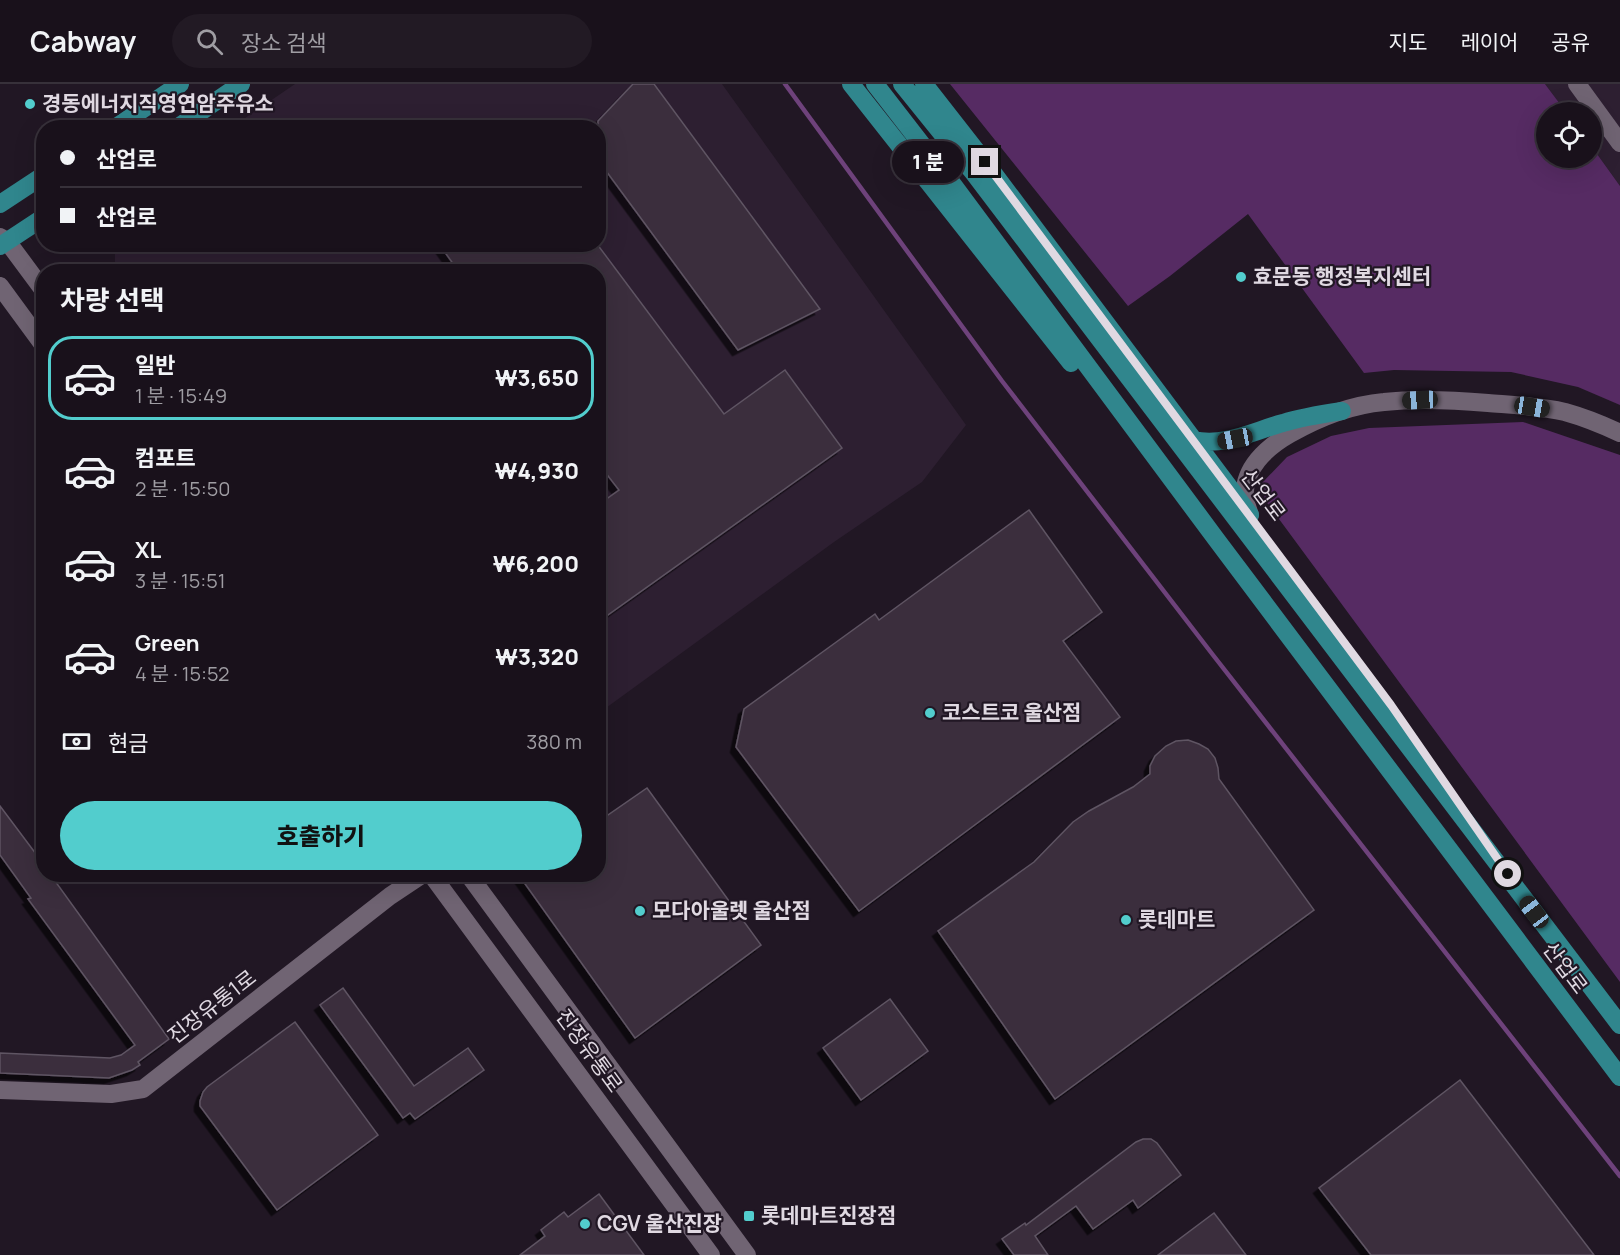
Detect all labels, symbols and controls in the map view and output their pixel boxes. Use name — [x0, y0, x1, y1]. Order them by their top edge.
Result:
search box — [172, 14, 592, 68]
text: Cabway — [30, 22, 136, 60]
icon: search — [193, 25, 226, 58]
text: 장소 검색 — [241, 28, 326, 58]
text: 지도 — [1389, 28, 1427, 56]
text: 레이어 — [1460, 28, 1518, 56]
text: 공유 — [1551, 28, 1590, 56]
place label: 경동에너지직영연암주유소 — [42, 89, 274, 117]
marker: 경동에너지직영연암주유소 — [23, 97, 37, 111]
map controls — [1536, 102, 1602, 168]
button: locate — [1536, 102, 1602, 168]
callout: 1 분 — [892, 141, 964, 183]
text: 산업로 — [96, 144, 157, 174]
text: 1 분 — [912, 148, 944, 175]
route end — [971, 148, 998, 175]
text: 산업로 — [96, 202, 157, 232]
place label: 효문동 행정복지센터 — [1253, 262, 1431, 290]
marker: 효문동 행정복지센터 — [1234, 270, 1248, 284]
text: 차량 선택 — [60, 281, 165, 318]
text: 일반 — [135, 350, 175, 380]
icon: car — [63, 351, 117, 405]
text: ₩3,650 — [495, 363, 579, 393]
text: 1 분 · 15:49 — [135, 382, 227, 409]
car — [1402, 390, 1438, 410]
car — [1513, 395, 1551, 419]
car — [1216, 427, 1254, 451]
text: 컴포트 — [135, 443, 196, 473]
icon: car — [63, 444, 117, 498]
text: ₩4,930 — [495, 456, 579, 486]
street label: 산업로 — [1235, 463, 1292, 526]
text: 2 분 · 15:50 — [135, 475, 230, 502]
text: XL — [135, 535, 161, 565]
icon: car — [63, 537, 117, 591]
text: ₩6,200 — [493, 549, 579, 579]
text: 3 분 · 15:51 — [135, 567, 226, 594]
text: Green — [135, 628, 200, 658]
icon: car — [63, 630, 117, 684]
text: ₩3,320 — [495, 642, 579, 672]
text: 4 분 · 15:52 — [135, 660, 229, 687]
place label: 코스트코 울산점 — [942, 698, 1081, 726]
marker: 코스트코 울산점 — [923, 706, 937, 720]
icon: cash — [60, 725, 93, 758]
text: 현금 — [108, 728, 148, 758]
text: 380 m — [526, 728, 582, 755]
button: 호출하기 — [60, 801, 582, 870]
route start — [1494, 860, 1521, 887]
car — [1516, 892, 1552, 932]
place label: 모다아울렛 울산점 — [652, 896, 811, 924]
marker: 모다아울렛 울산점 — [633, 904, 647, 918]
place label: 롯데마트 — [1138, 905, 1215, 933]
marker: 롯데마트 — [1119, 913, 1133, 927]
street label: 산업로 — [1537, 936, 1594, 999]
street label: 진장유통1로 — [161, 963, 261, 1050]
street label: 진장유통로 — [550, 1003, 630, 1098]
place label: 롯데마트진장점 — [761, 1201, 896, 1229]
place label: CGV 울산진장 — [597, 1209, 722, 1237]
marker: 롯데마트진장점 — [742, 1209, 756, 1223]
marker: CGV 울산진장 — [578, 1217, 592, 1231]

